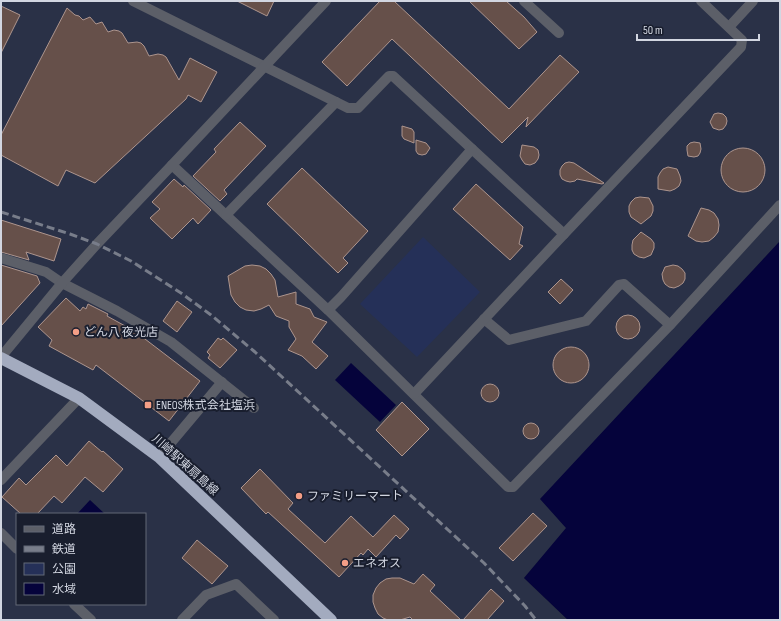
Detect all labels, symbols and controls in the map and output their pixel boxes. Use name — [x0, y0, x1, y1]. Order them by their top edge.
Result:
scale bar — [637, 16, 759, 42]
text: 50 m — [643, 23, 663, 38]
place label: どん八 夜光店 — [84, 325, 158, 340]
marker: どん八 夜光店 — [71, 327, 81, 337]
place label: ENEOS株式会社塩浜 — [156, 398, 255, 413]
marker: ENEOS株式会社塩浜 — [143, 400, 153, 410]
street label: 川崎駅東扇島線 — [149, 431, 221, 499]
place label: ファミリーマート — [307, 489, 403, 504]
marker: ファミリーマート — [294, 491, 304, 501]
legend — [16, 513, 146, 605]
text: 道路 — [52, 522, 76, 537]
text: 鉄道 — [52, 542, 76, 557]
place label: エネオス — [353, 556, 401, 571]
marker: エネオス — [340, 558, 350, 568]
text: 公園 — [52, 562, 76, 577]
text: 水域 — [52, 582, 76, 597]

